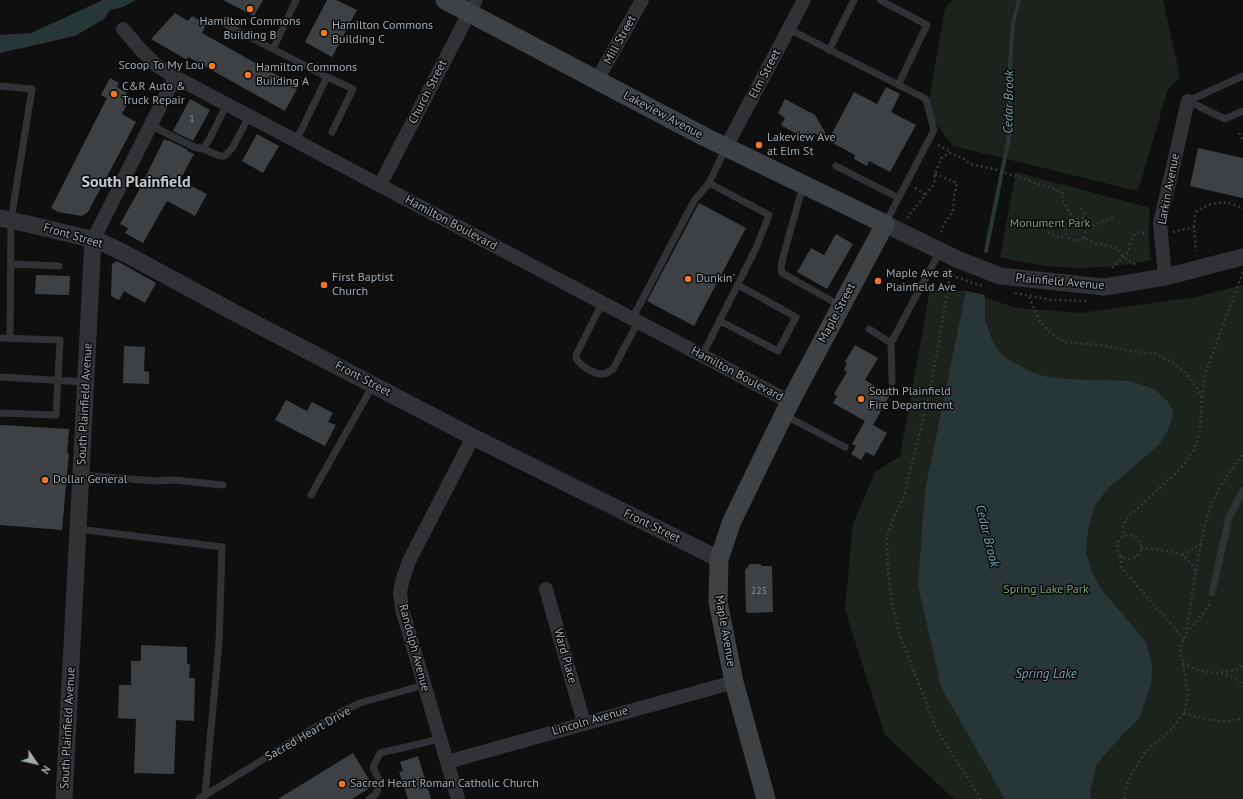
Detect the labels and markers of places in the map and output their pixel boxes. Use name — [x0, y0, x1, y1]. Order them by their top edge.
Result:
marker: Hamilton Commons Building B — [245, 4, 255, 14]
place label: Hamilton Commons Building B — [199, 15, 301, 43]
place label: Hamilton Commons Building C — [332, 19, 433, 47]
marker: Hamilton Commons Building C — [319, 28, 329, 38]
place label: Scoop To My Lou — [118, 59, 204, 73]
marker: Scoop To My Lou — [207, 61, 217, 71]
place label: Hamilton Commons Building A — [256, 61, 357, 89]
marker: Hamilton Commons Building A — [243, 70, 253, 80]
place label: C&R Auto & Truck Repair — [122, 80, 186, 108]
marker: C&R Auto & Truck Repair — [109, 89, 119, 99]
place label: Lakeview Ave at Elm St — [767, 131, 836, 159]
marker: Lakeview Ave at Elm St — [754, 140, 764, 150]
place label: Maple Ave at Plainfield Ave — [886, 267, 956, 295]
place label: First Baptist Church — [332, 271, 394, 299]
place label: Dunkin' — [696, 272, 735, 286]
marker: Dunkin' — [683, 274, 693, 284]
marker: Maple Ave at Plainfield Ave — [873, 276, 883, 286]
marker: First Baptist Church — [319, 280, 329, 290]
place label: South Plainfield Fire Department — [869, 385, 953, 413]
marker: South Plainfield Fire Department — [856, 394, 866, 404]
place label: Dollar General — [53, 473, 127, 487]
marker: Dollar General — [40, 475, 50, 485]
place label: Sacred Heart Roman Catholic Church — [350, 777, 539, 791]
marker: Sacred Heart Roman Catholic Church — [337, 779, 347, 789]

